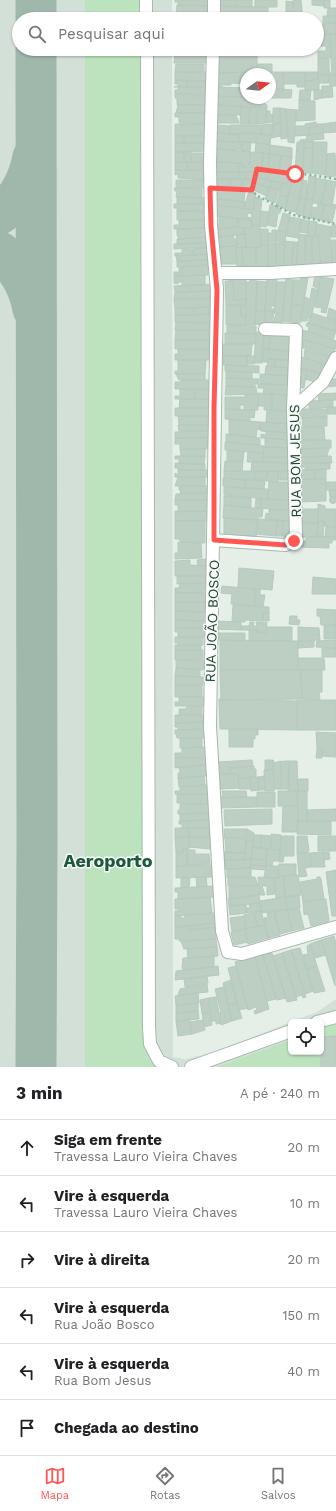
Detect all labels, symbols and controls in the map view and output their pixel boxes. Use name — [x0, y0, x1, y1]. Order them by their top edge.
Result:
search box — [12, 12, 324, 56]
icon: search — [26, 23, 48, 45]
text: Pesquisar aqui — [58, 25, 165, 43]
north arrow — [240, 68, 276, 104]
route start — [286, 165, 304, 183]
street label: RUA BOM JESUS — [286, 404, 304, 518]
route end — [285, 532, 303, 550]
street label: RUA JOÃO BOSCO — [202, 559, 222, 683]
district label: Aeroporto — [64, 850, 153, 871]
map controls — [288, 1019, 324, 1055]
button: locate — [288, 1019, 324, 1055]
text: 3 min — [16, 1083, 62, 1103]
text: A pé · 240 m — [240, 1086, 320, 1101]
text: Siga em frente — [54, 1131, 162, 1149]
icon: ahead — [16, 1137, 38, 1159]
text: 20 m — [288, 1140, 320, 1155]
text: Travessa Lauro Vieira Chaves — [54, 1149, 237, 1164]
text: Vire à esquerda — [54, 1187, 169, 1205]
icon: left — [16, 1193, 38, 1215]
text: 10 m — [290, 1196, 320, 1211]
text: Travessa Lauro Vieira Chaves — [54, 1205, 237, 1220]
icon: right — [16, 1249, 38, 1271]
text: Vire à direita — [54, 1251, 149, 1269]
text: 20 m — [288, 1252, 320, 1267]
text: Vire à esquerda — [54, 1299, 169, 1317]
icon: left — [16, 1305, 38, 1327]
text: 150 m — [282, 1308, 320, 1323]
text: Rua João Bosco — [54, 1317, 155, 1332]
text: Vire à esquerda — [54, 1355, 169, 1373]
icon: left — [16, 1361, 38, 1383]
text: 40 m — [287, 1364, 320, 1379]
text: Rua Bom Jesus — [54, 1373, 151, 1388]
icon: arrive — [16, 1417, 38, 1439]
text: Chegada ao destino — [54, 1419, 199, 1437]
tab: Mapa — [40, 1465, 69, 1502]
tab: Rotas — [150, 1465, 180, 1502]
tab: Salvos — [261, 1465, 296, 1502]

